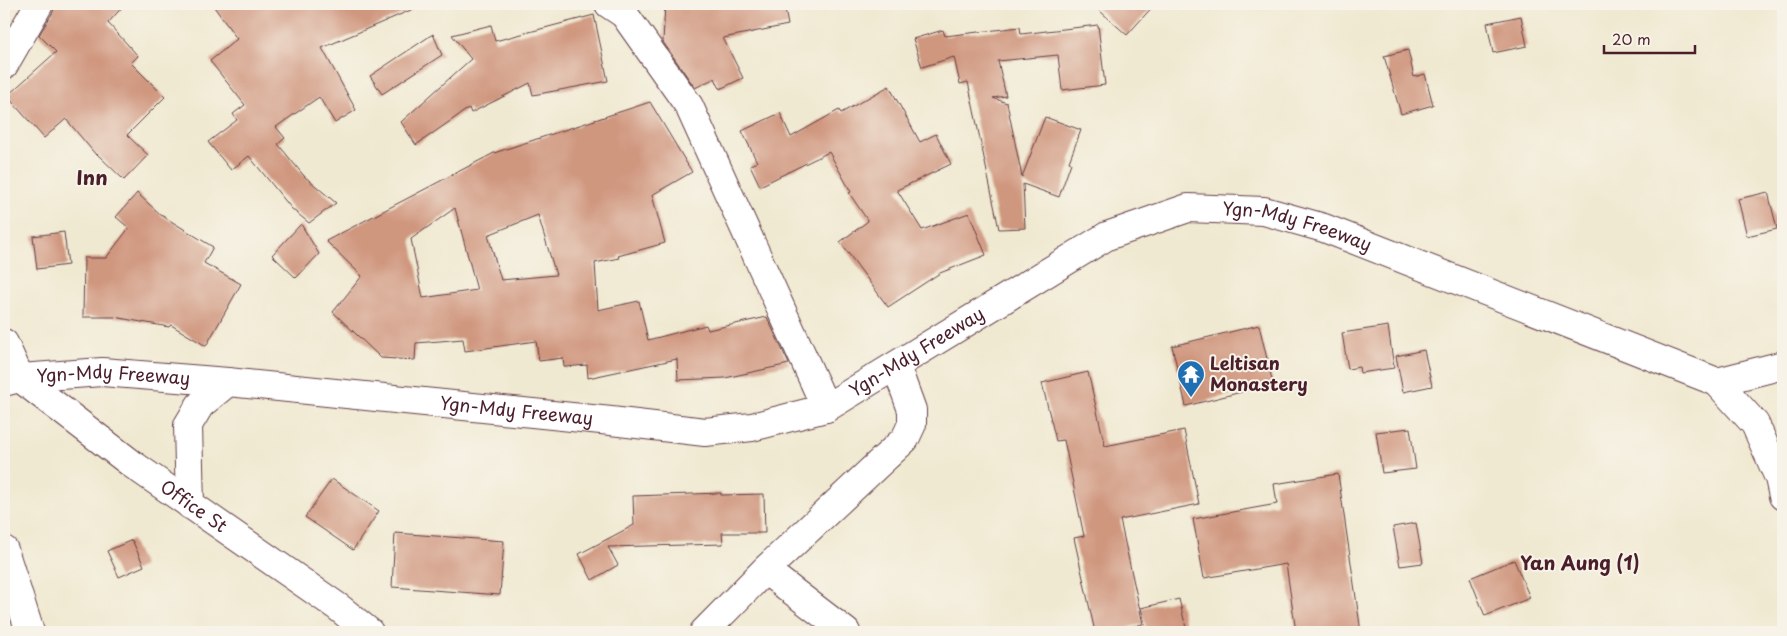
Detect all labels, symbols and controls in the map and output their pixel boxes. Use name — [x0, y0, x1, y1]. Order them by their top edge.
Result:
scale bar — [1604, 22, 1696, 54]
text: 20 m — [1612, 27, 1651, 50]
district label: Inn — [76, 162, 108, 192]
street label: Ygn-Mdy Freeway — [1222, 194, 1376, 257]
street label: Ygn-Mdy Freeway — [843, 299, 989, 403]
place label: Leltisan Monastery — [1210, 349, 1308, 397]
street label: Ygn-Mdy Freeway — [35, 357, 191, 391]
temple icon: Leltisan Monastery — [1176, 359, 1206, 398]
street label: Ygn-Mdy Freeway — [439, 389, 594, 431]
street label: Office St — [155, 473, 233, 538]
district label: Yan Aung (1) — [1520, 548, 1640, 576]

